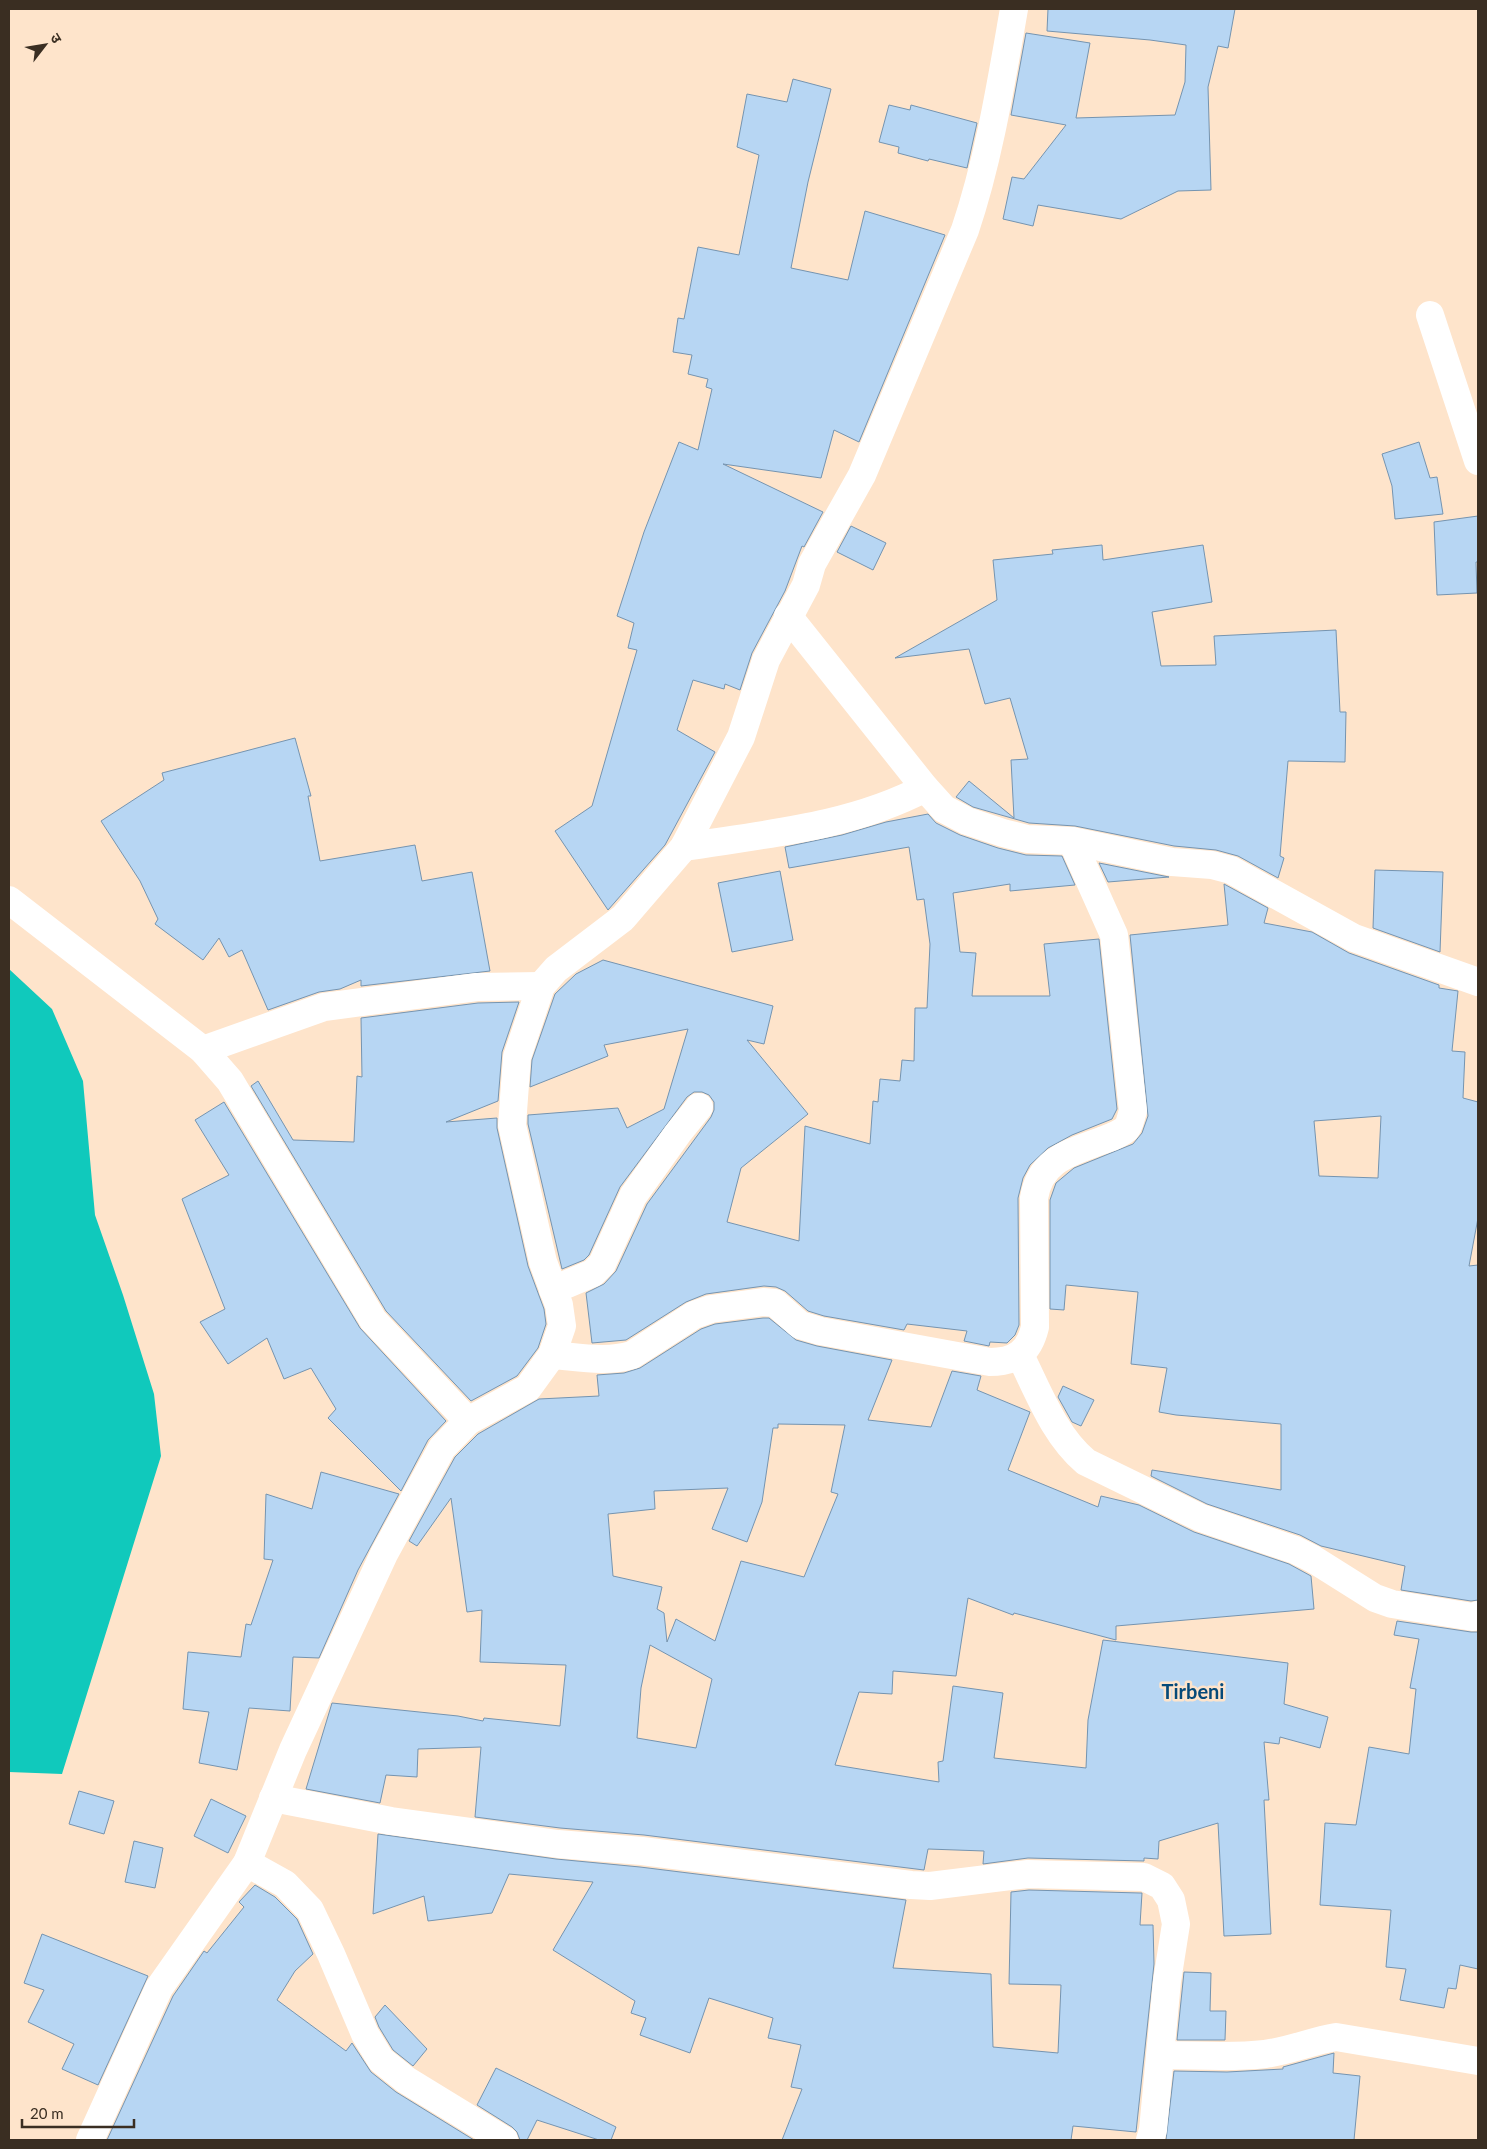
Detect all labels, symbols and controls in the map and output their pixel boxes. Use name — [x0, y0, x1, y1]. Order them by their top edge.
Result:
north arrow — [20, 20, 70, 70]
text: उ — [47, 30, 66, 47]
district label: Tirbeni — [1162, 1679, 1224, 1703]
scale bar — [22, 2096, 135, 2128]
text: 20 m — [30, 2104, 64, 2122]

